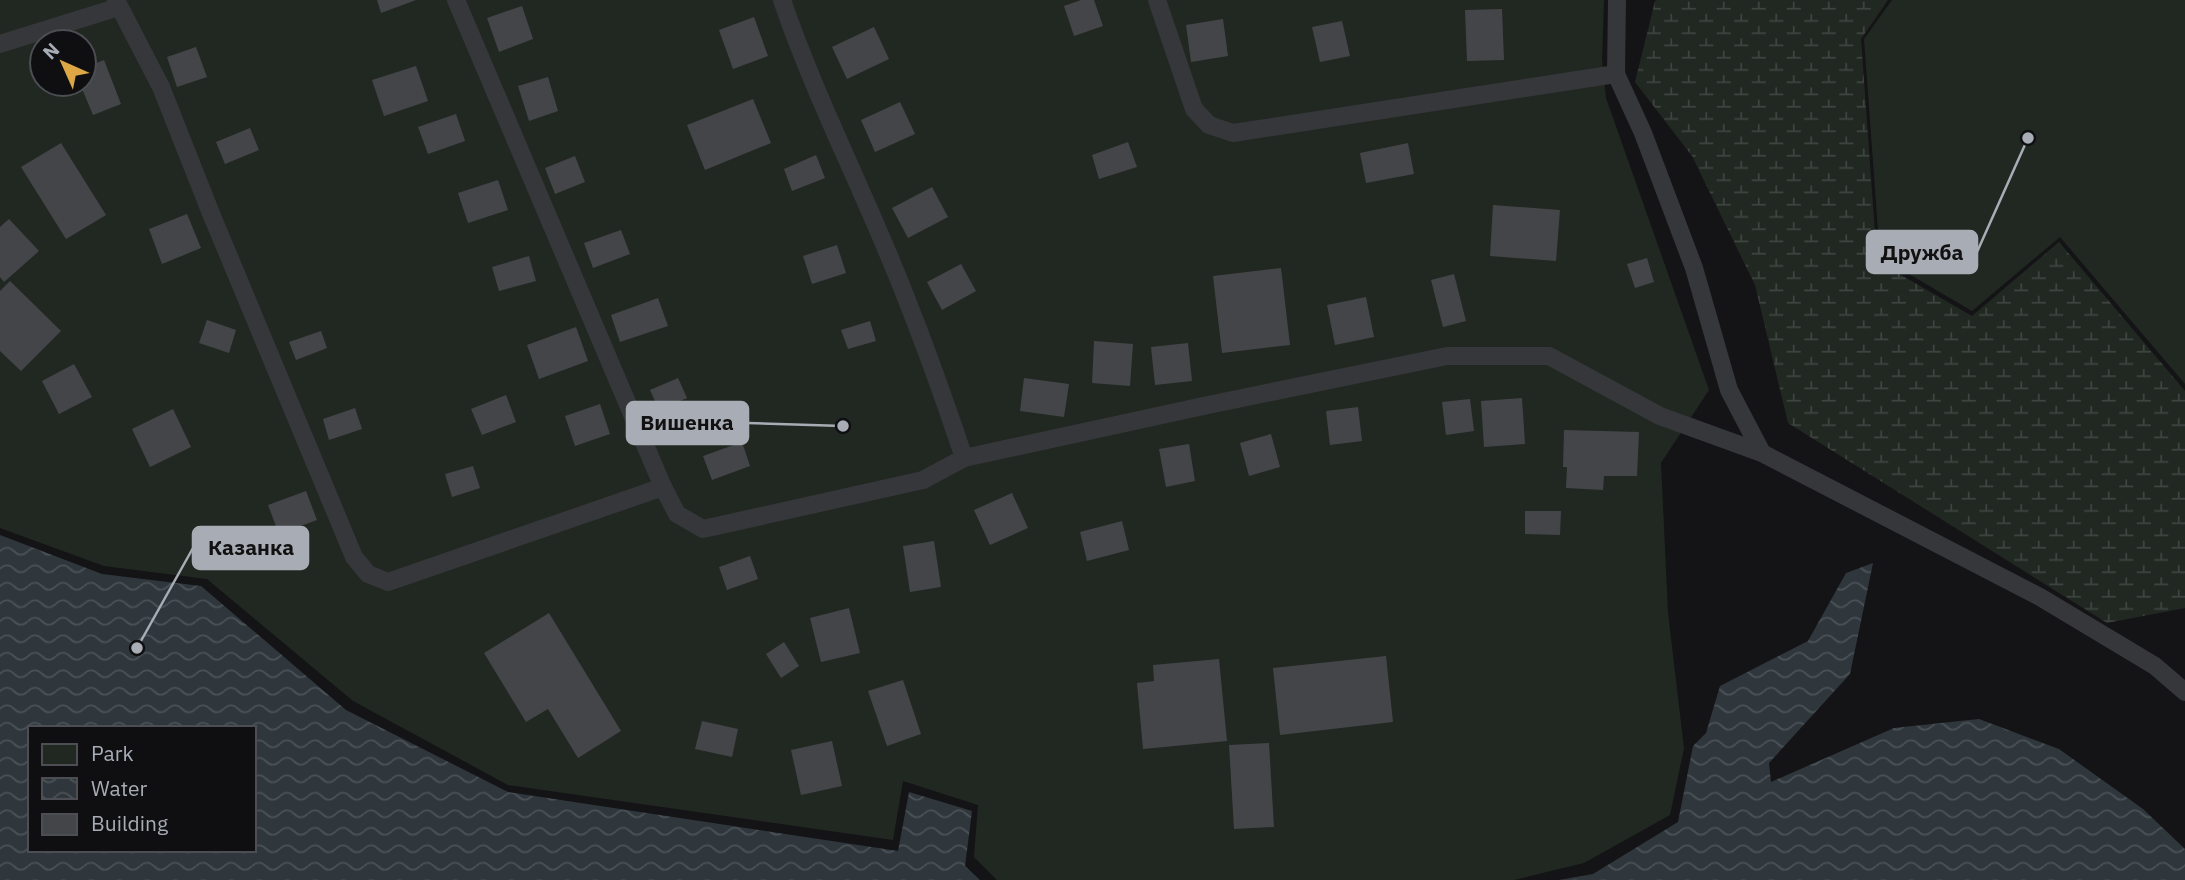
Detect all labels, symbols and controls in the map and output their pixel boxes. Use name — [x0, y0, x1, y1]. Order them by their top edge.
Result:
north arrow — [28, 28, 98, 98]
text: N — [38, 38, 64, 64]
callout: Дружба — [1867, 231, 1977, 273]
text: Дружба — [1881, 238, 1964, 266]
callout: Вишенка — [627, 402, 748, 444]
text: Вишенка — [640, 408, 734, 436]
callout: Казанка — [193, 527, 308, 569]
text: Казанка — [208, 533, 294, 561]
legend — [28, 726, 256, 852]
text: Park — [91, 739, 134, 767]
text: Water — [91, 774, 148, 802]
text: Building — [91, 809, 168, 837]

